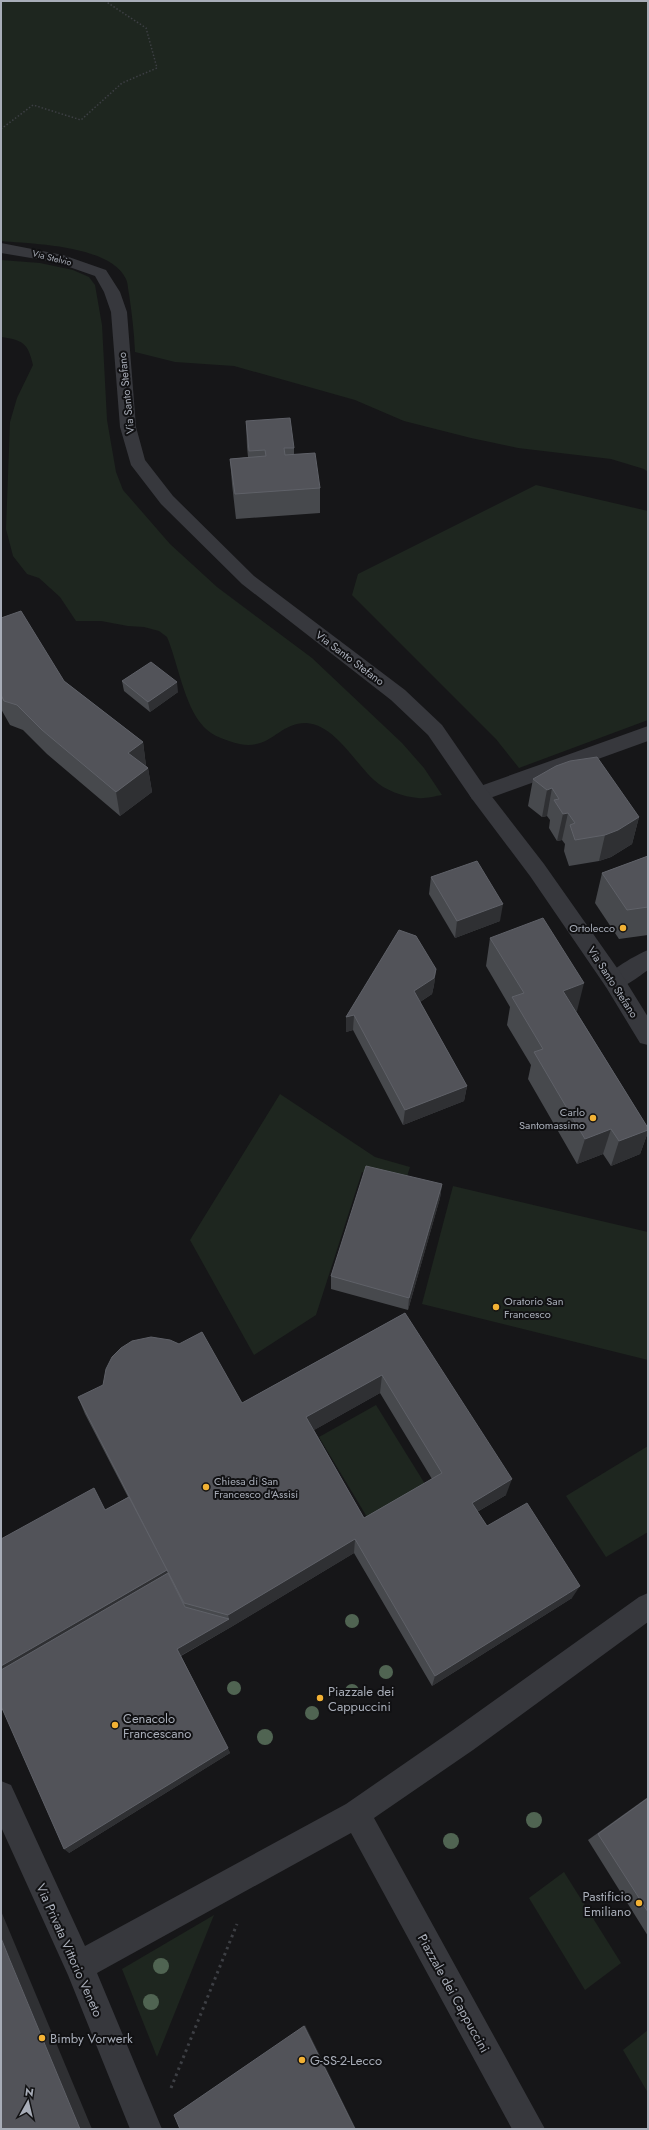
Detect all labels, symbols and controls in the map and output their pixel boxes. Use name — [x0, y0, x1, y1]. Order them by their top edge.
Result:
street label: Via Stelvio — [31, 246, 73, 269]
street label: Via Santo Stefano — [114, 351, 138, 435]
street label: Via Santo Stefano — [312, 627, 388, 689]
place label: Ortolecco — [569, 920, 615, 936]
marker: Ortolecco — [618, 923, 628, 933]
street label: Via Santo Stefano — [584, 943, 642, 1021]
place label: Carlo Santomassimo — [519, 1104, 585, 1133]
marker: Carlo Santomassimo — [588, 1113, 598, 1123]
place label: Oratorio San Francesco — [504, 1293, 563, 1322]
marker: Oratorio San Francesco — [491, 1302, 501, 1312]
place label: Chiesa di San Francesco d'Assisi — [214, 1473, 298, 1502]
marker: Chiesa di San Francesco d'Assisi — [201, 1482, 211, 1492]
place label: Piazzale dei Cappuccini — [328, 1682, 394, 1716]
marker: Piazzale dei Cappuccini — [315, 1693, 325, 1703]
place label: Cenacolo Francescano — [123, 1709, 191, 1743]
marker: Cenacolo Francescano — [110, 1720, 120, 1730]
street label: Via Privata Vittorio Veneto — [32, 1880, 108, 2020]
place label: Pastificio Emiliano — [582, 1887, 631, 1921]
marker: Pastificio Emiliano — [634, 1898, 644, 1908]
street label: Piazzale dei Cappuccini — [413, 1930, 494, 2056]
place label: Bimby Vorwerk — [50, 2029, 133, 2048]
marker: Bimby Vorwerk — [37, 2033, 47, 2043]
place label: G-SS-2-Lecco — [310, 2051, 382, 2070]
marker: G-SS-2-Lecco — [297, 2055, 307, 2065]
north arrow — [8, 2082, 48, 2122]
text: N — [24, 2084, 35, 2101]

